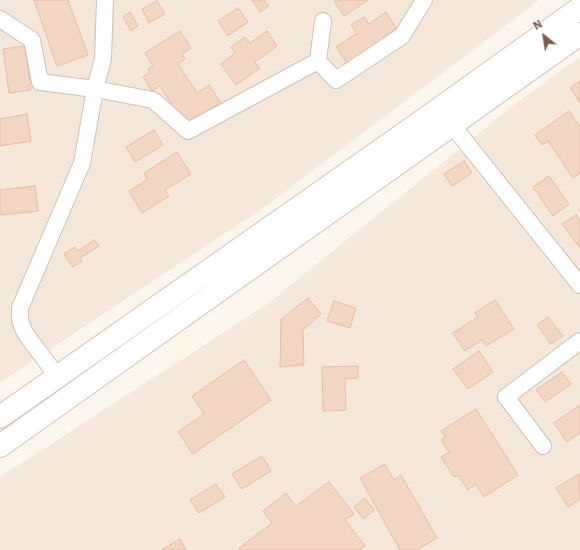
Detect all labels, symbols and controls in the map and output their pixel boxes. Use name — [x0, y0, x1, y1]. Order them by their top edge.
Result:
north arrow — [524, 16, 564, 56]
text: N — [531, 18, 545, 33]

